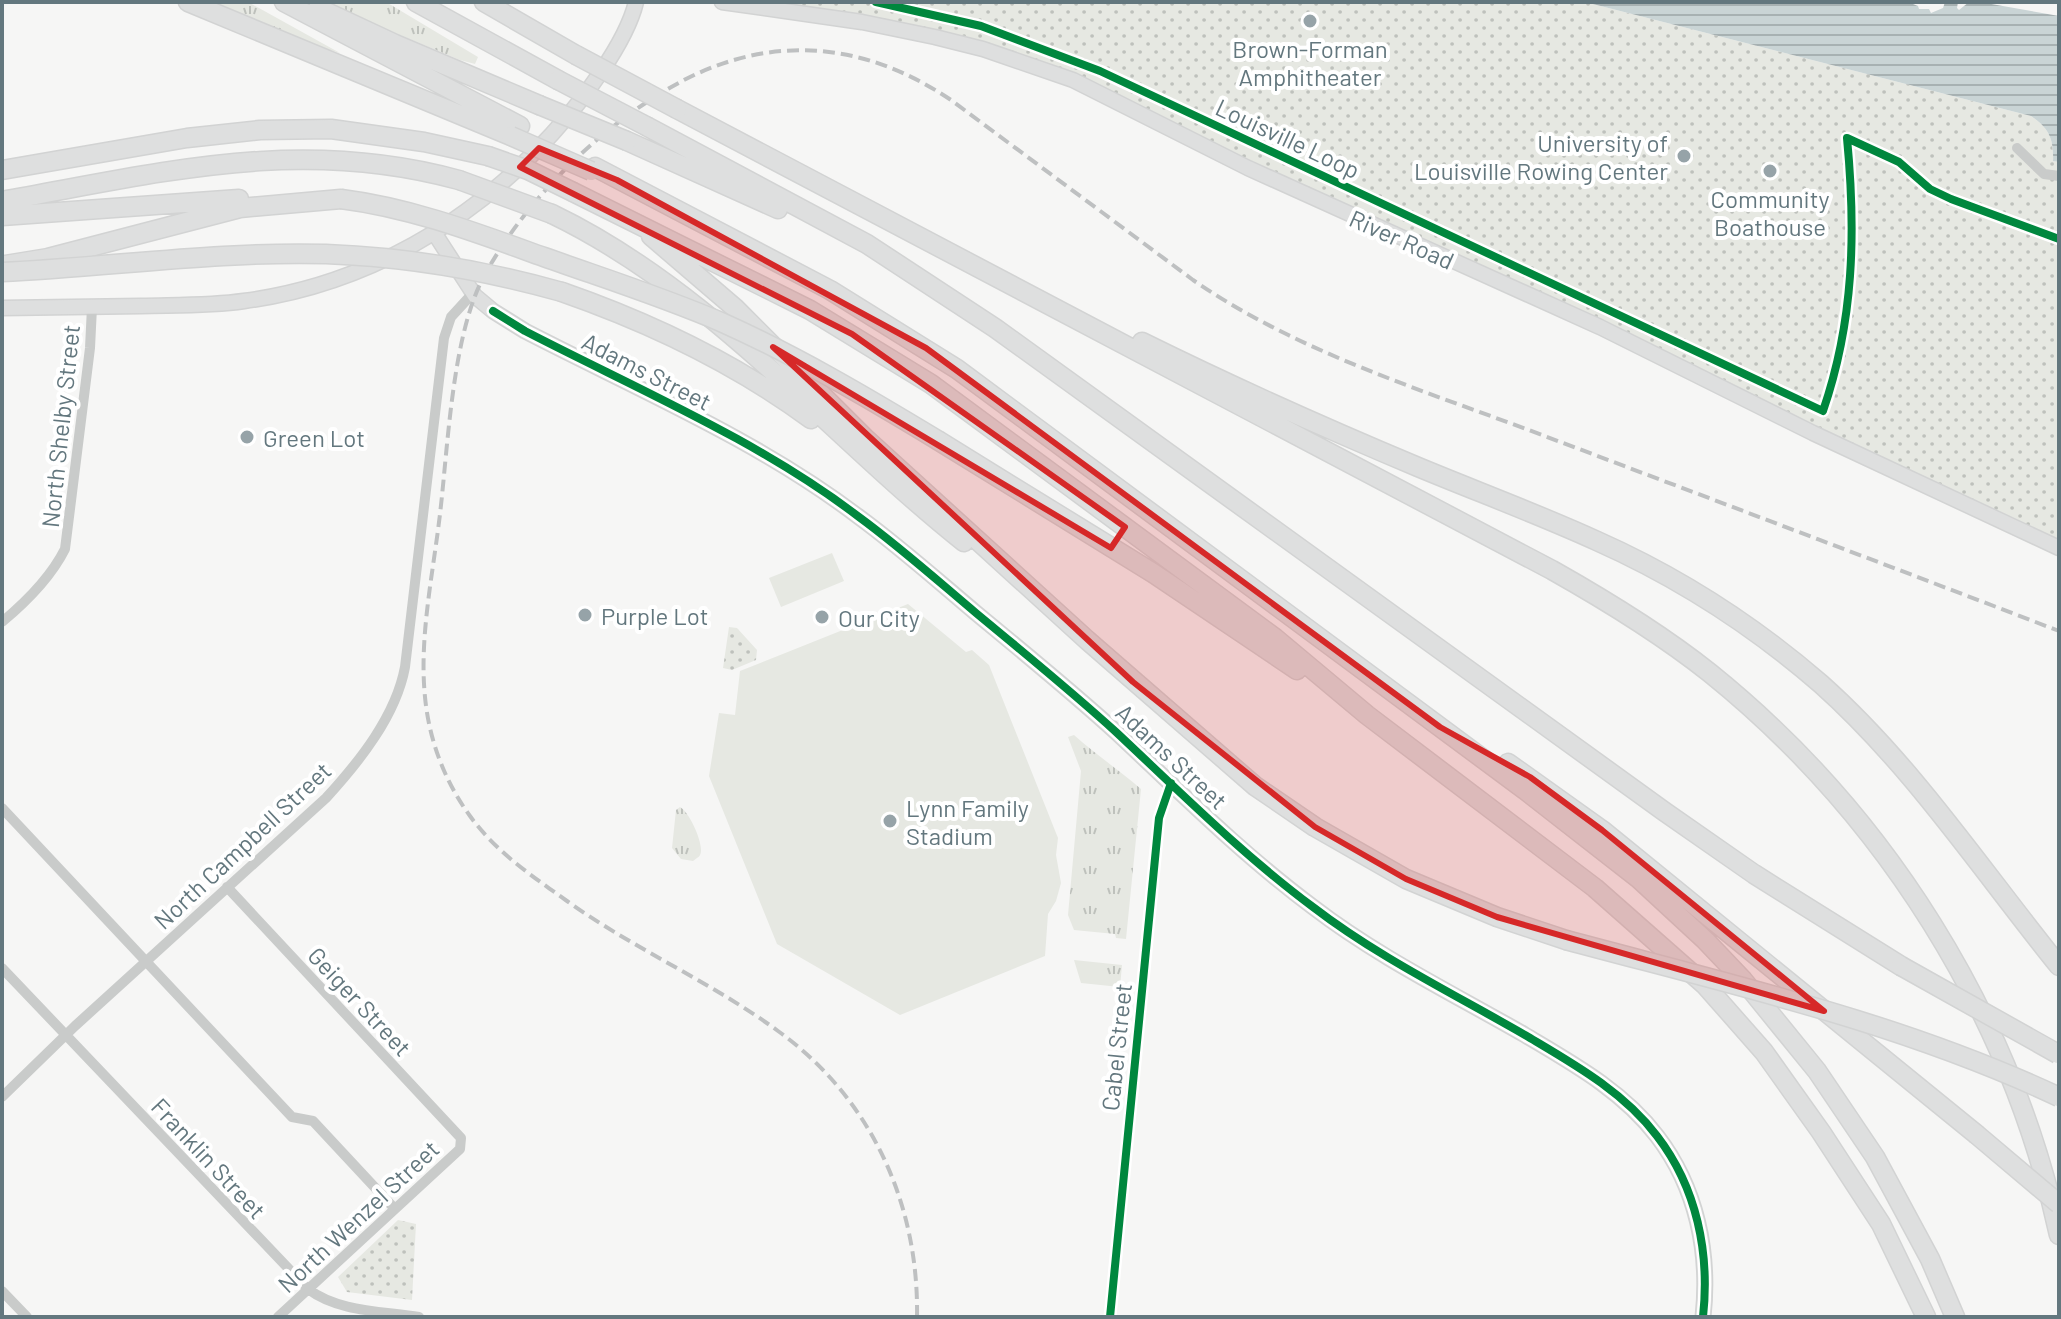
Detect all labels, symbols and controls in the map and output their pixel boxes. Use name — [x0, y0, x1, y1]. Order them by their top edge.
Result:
marker: Brown-Forman Amphitheater — [1301, 12, 1319, 30]
place label: Brown-Forman Amphitheater — [1232, 34, 1388, 91]
street label: Louisville Loop — [1211, 92, 1365, 184]
place label: University of Louisville Rowing Center — [1414, 128, 1668, 185]
marker: University of Louisville Rowing Center — [1675, 147, 1693, 165]
marker: Community Boathouse — [1761, 162, 1779, 180]
place label: Community Boathouse — [1710, 184, 1830, 241]
street label: River Road — [1345, 203, 1459, 275]
street label: North Shelby Street — [35, 323, 85, 529]
street label: Adams Street — [577, 326, 717, 416]
place label: Green Lot — [263, 423, 365, 452]
marker: Green Lot — [238, 428, 256, 446]
place label: Purple Lot — [601, 601, 708, 630]
place label: Our City — [838, 603, 920, 632]
marker: Purple Lot — [576, 606, 594, 624]
marker: Our City — [813, 608, 831, 626]
street label: Adams Street — [1110, 697, 1234, 815]
street label: North Campbell Street — [147, 755, 337, 935]
place label: Lynn Family Stadium — [906, 793, 1029, 850]
marker: Lynn Family Stadium — [881, 812, 899, 830]
street label: Geiger Street — [302, 941, 418, 1061]
street label: Cabel Street — [1095, 982, 1137, 1112]
street label: Franklin Street — [146, 1092, 272, 1224]
street label: North Wenzel Street — [271, 1134, 445, 1298]

